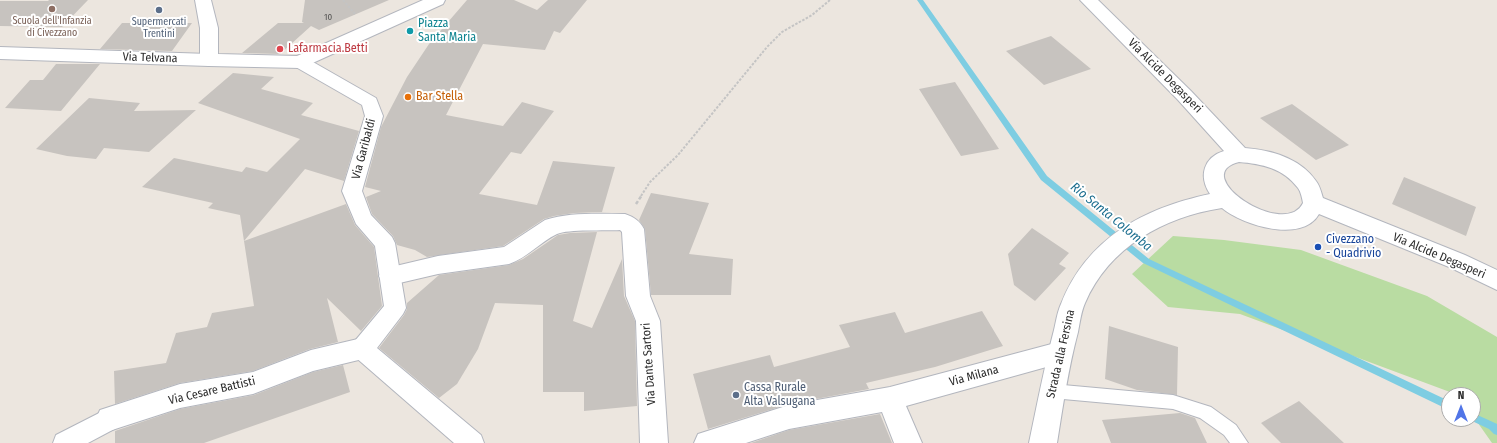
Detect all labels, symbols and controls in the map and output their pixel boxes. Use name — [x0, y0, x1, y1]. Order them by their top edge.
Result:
marker: Scuola dell'Infanzia di Civezzano — [47, 4, 57, 14]
marker: Supermercati Trentini — [154, 5, 164, 15]
house number: 10 — [324, 12, 332, 22]
place label: Scuola dell'Infanzia di Civezzano — [12, 15, 92, 38]
place label: Supermercati Trentini — [132, 16, 186, 40]
place label: Piazza Santa Maria — [418, 17, 476, 45]
marker: Piazza Santa Maria — [405, 26, 415, 36]
street label: Via Alcide Degasperi — [1125, 36, 1205, 116]
place label: Lafarmacia.Betti — [288, 42, 368, 56]
marker: Lafarmacia.Betti — [275, 44, 285, 54]
street label: Via Telvana — [122, 50, 178, 66]
place label: Bar Stella — [416, 90, 463, 104]
marker: Bar Stella — [403, 92, 413, 102]
street label: Via Garibaldi — [349, 117, 379, 181]
water label: Rio Santa Colomba — [1067, 179, 1155, 255]
street label: Via Alcide Degasperi — [1390, 230, 1488, 282]
place label: Civezzano - Quadrivio — [1326, 233, 1381, 261]
marker: Civezzano - Quadrivio — [1313, 242, 1323, 252]
street label: Strada alla Fersina — [1044, 308, 1078, 400]
street label: Via Dante Sartori — [639, 322, 659, 406]
street label: Via Milana — [948, 362, 1000, 390]
street label: Via Cesare Battisti — [167, 374, 257, 408]
place label: Cassa Rurale Alta Valsugana — [744, 381, 815, 409]
north arrow — [1441, 387, 1481, 427]
text: N — [1458, 389, 1464, 402]
marker: Cassa Rurale Alta Valsugana — [731, 390, 741, 400]

